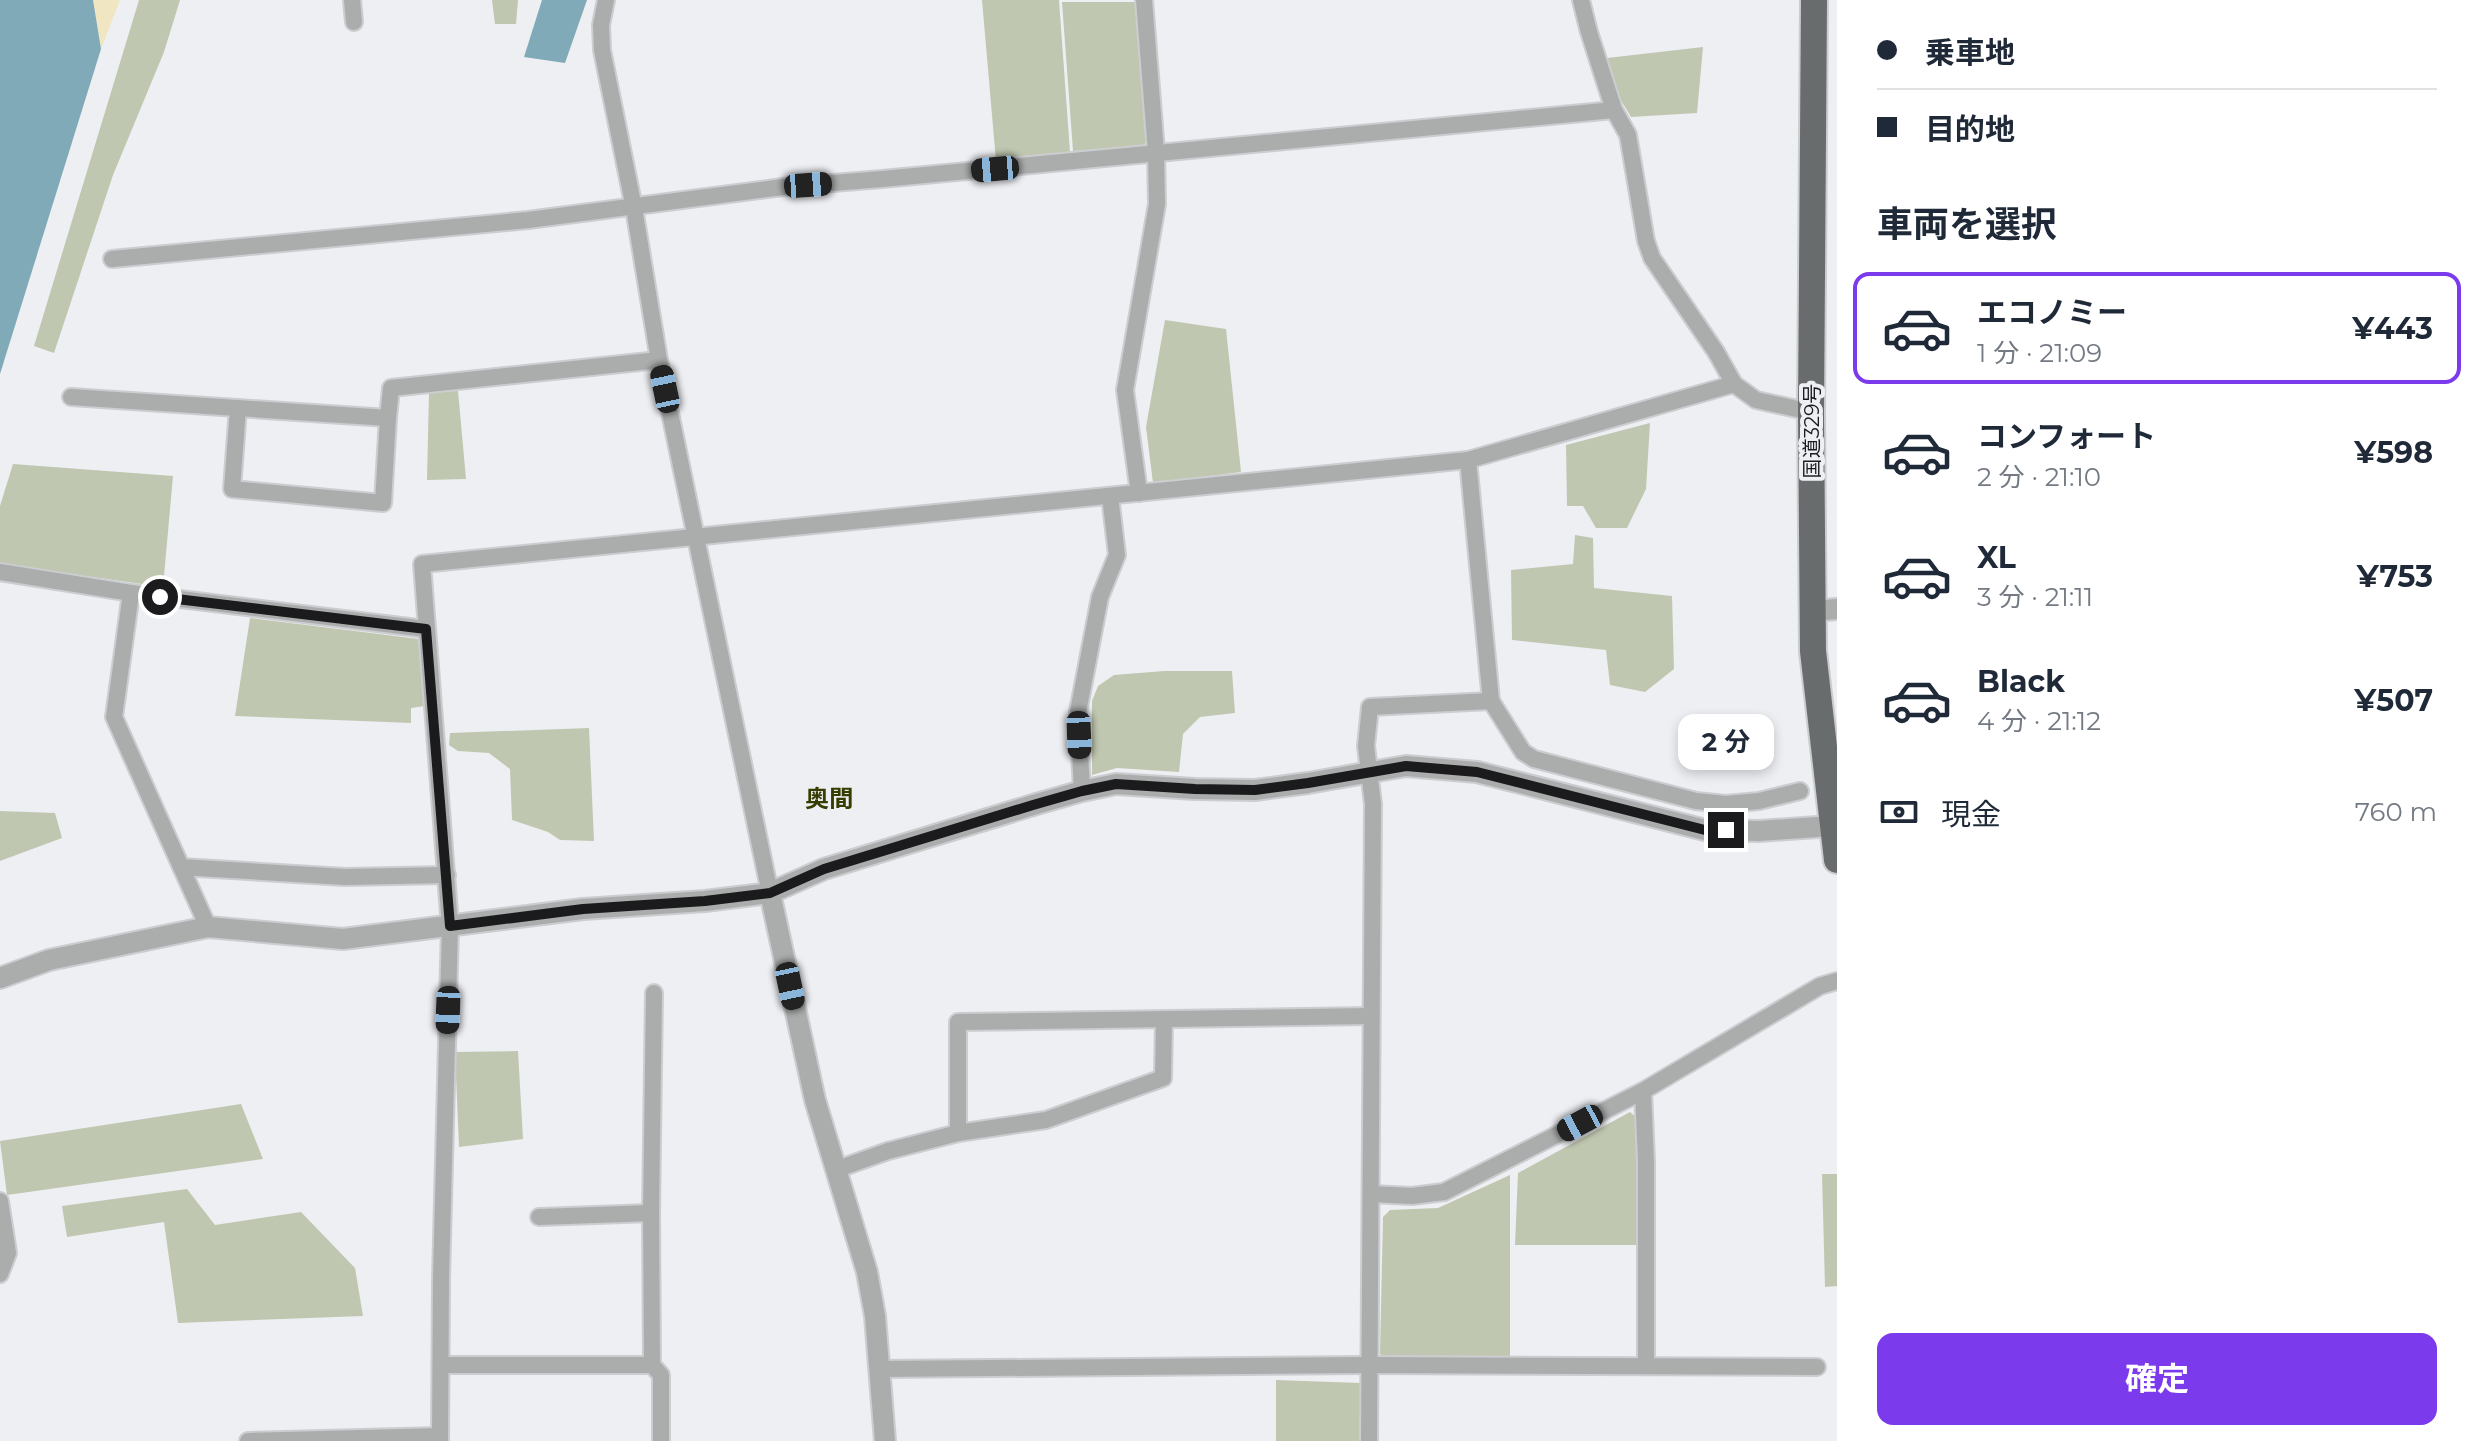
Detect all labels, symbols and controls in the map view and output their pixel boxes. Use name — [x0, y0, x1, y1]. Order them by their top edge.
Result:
text: 乗車地 — [1925, 34, 2015, 71]
text: 目的地 — [1925, 111, 2015, 148]
car — [970, 155, 1020, 183]
car — [783, 171, 833, 199]
text: 車両を選択 — [1877, 202, 2057, 246]
icon: car — [1881, 292, 1953, 364]
text: エコノミー — [1977, 294, 2127, 331]
text: ¥443 — [2352, 310, 2433, 347]
text: 1 分 · 21:09 — [1977, 337, 2102, 369]
car — [648, 363, 682, 415]
street label: 国道329号 — [1800, 384, 1824, 478]
icon: car — [1881, 416, 1953, 488]
text: コンフォート — [1977, 418, 2156, 455]
text: ¥598 — [2354, 434, 2433, 471]
text: 2 分 · 21:10 — [1977, 461, 2101, 493]
text: XL — [1977, 539, 2016, 576]
icon: car — [1881, 540, 1953, 612]
text: ¥753 — [2357, 558, 2433, 595]
route start — [142, 579, 178, 615]
text: 3 分 · 21:11 — [1977, 581, 2093, 613]
text: Black — [1977, 663, 2065, 700]
icon: car — [1881, 664, 1953, 736]
text: ¥507 — [2354, 682, 2433, 719]
text: 4 分 · 21:12 — [1977, 705, 2101, 737]
car — [1066, 711, 1092, 759]
callout: 2 分 — [1678, 714, 1774, 770]
text: 2 分 — [1702, 726, 1750, 758]
district label: 奥間 — [805, 784, 853, 813]
icon: cash — [1877, 790, 1921, 834]
text: 現金 — [1941, 796, 2001, 833]
text: 760 m — [2355, 796, 2437, 828]
route end — [1708, 812, 1744, 848]
car — [773, 960, 807, 1012]
car — [435, 986, 461, 1034]
car — [1553, 1101, 1607, 1145]
button: 確定 — [1877, 1333, 2437, 1425]

